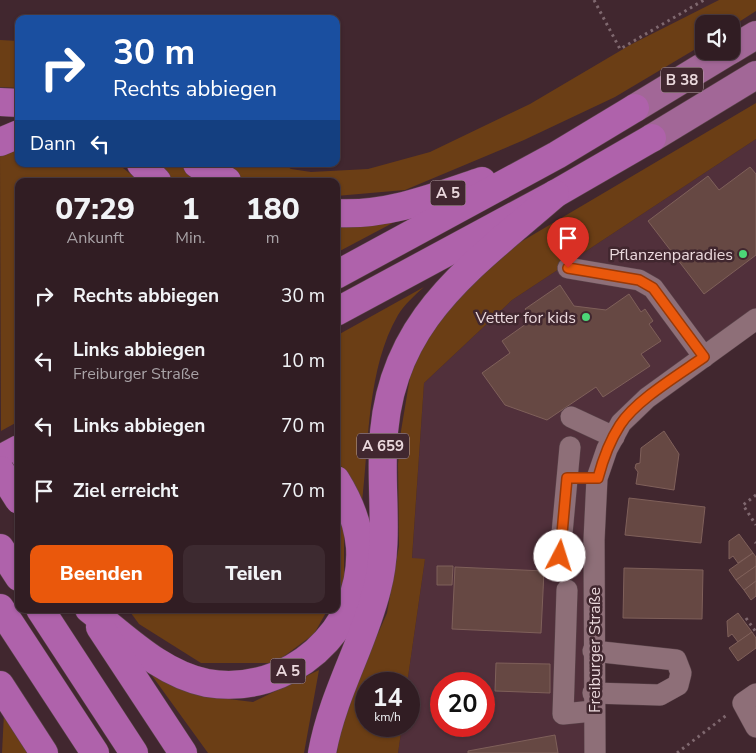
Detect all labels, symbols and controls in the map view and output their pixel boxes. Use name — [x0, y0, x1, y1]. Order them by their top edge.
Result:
map controls — [695, 15, 740, 60]
button: sound — [695, 15, 740, 60]
text: 30 m — [113, 29, 195, 76]
icon: right — [30, 35, 95, 100]
road number: B 38 — [661, 68, 703, 92]
text: Rechts abbiegen — [113, 74, 277, 104]
icon: left — [86, 130, 114, 158]
text: Dann — [30, 131, 76, 157]
road number: A 5 — [430, 180, 466, 206]
text: 07:29 — [55, 189, 135, 230]
text: 1 — [181, 189, 199, 230]
text: 180 — [246, 189, 300, 230]
pin — [547, 217, 589, 268]
icon: arrive — [554, 224, 582, 252]
text: Ankunft — [66, 227, 124, 249]
text: Min. — [175, 227, 205, 249]
text: m — [266, 227, 280, 249]
place label: Pflanzenparadies — [609, 244, 733, 266]
marker: Pflanzenparadies — [737, 248, 749, 260]
icon: right — [30, 282, 58, 310]
text: Rechts abbiegen — [73, 283, 219, 309]
text: 30 m — [281, 283, 325, 309]
place label: Vetter for kids — [475, 307, 576, 329]
marker: Vetter for kids — [580, 311, 592, 323]
text: Links abbiegen — [73, 337, 205, 363]
icon: left — [30, 347, 58, 375]
text: 10 m — [281, 348, 325, 374]
text: Freiburger Straße — [73, 363, 199, 385]
icon: left — [30, 412, 58, 440]
text: Links abbiegen — [73, 413, 205, 439]
text: 70 m — [281, 413, 325, 439]
road number: A 659 — [357, 434, 409, 458]
icon: arrive — [30, 477, 58, 505]
text: Ziel erreicht — [73, 478, 178, 504]
text: 70 m — [281, 478, 325, 504]
position arrow — [533, 529, 585, 581]
button: Beenden — [30, 545, 173, 603]
button: Teilen — [183, 545, 325, 603]
street label: Freiburger Straße — [584, 587, 606, 713]
road number: A 5 — [270, 658, 306, 684]
speed limit sign: 20 — [430, 672, 495, 737]
text: 14 — [372, 681, 403, 715]
text: km/h — [374, 709, 401, 725]

